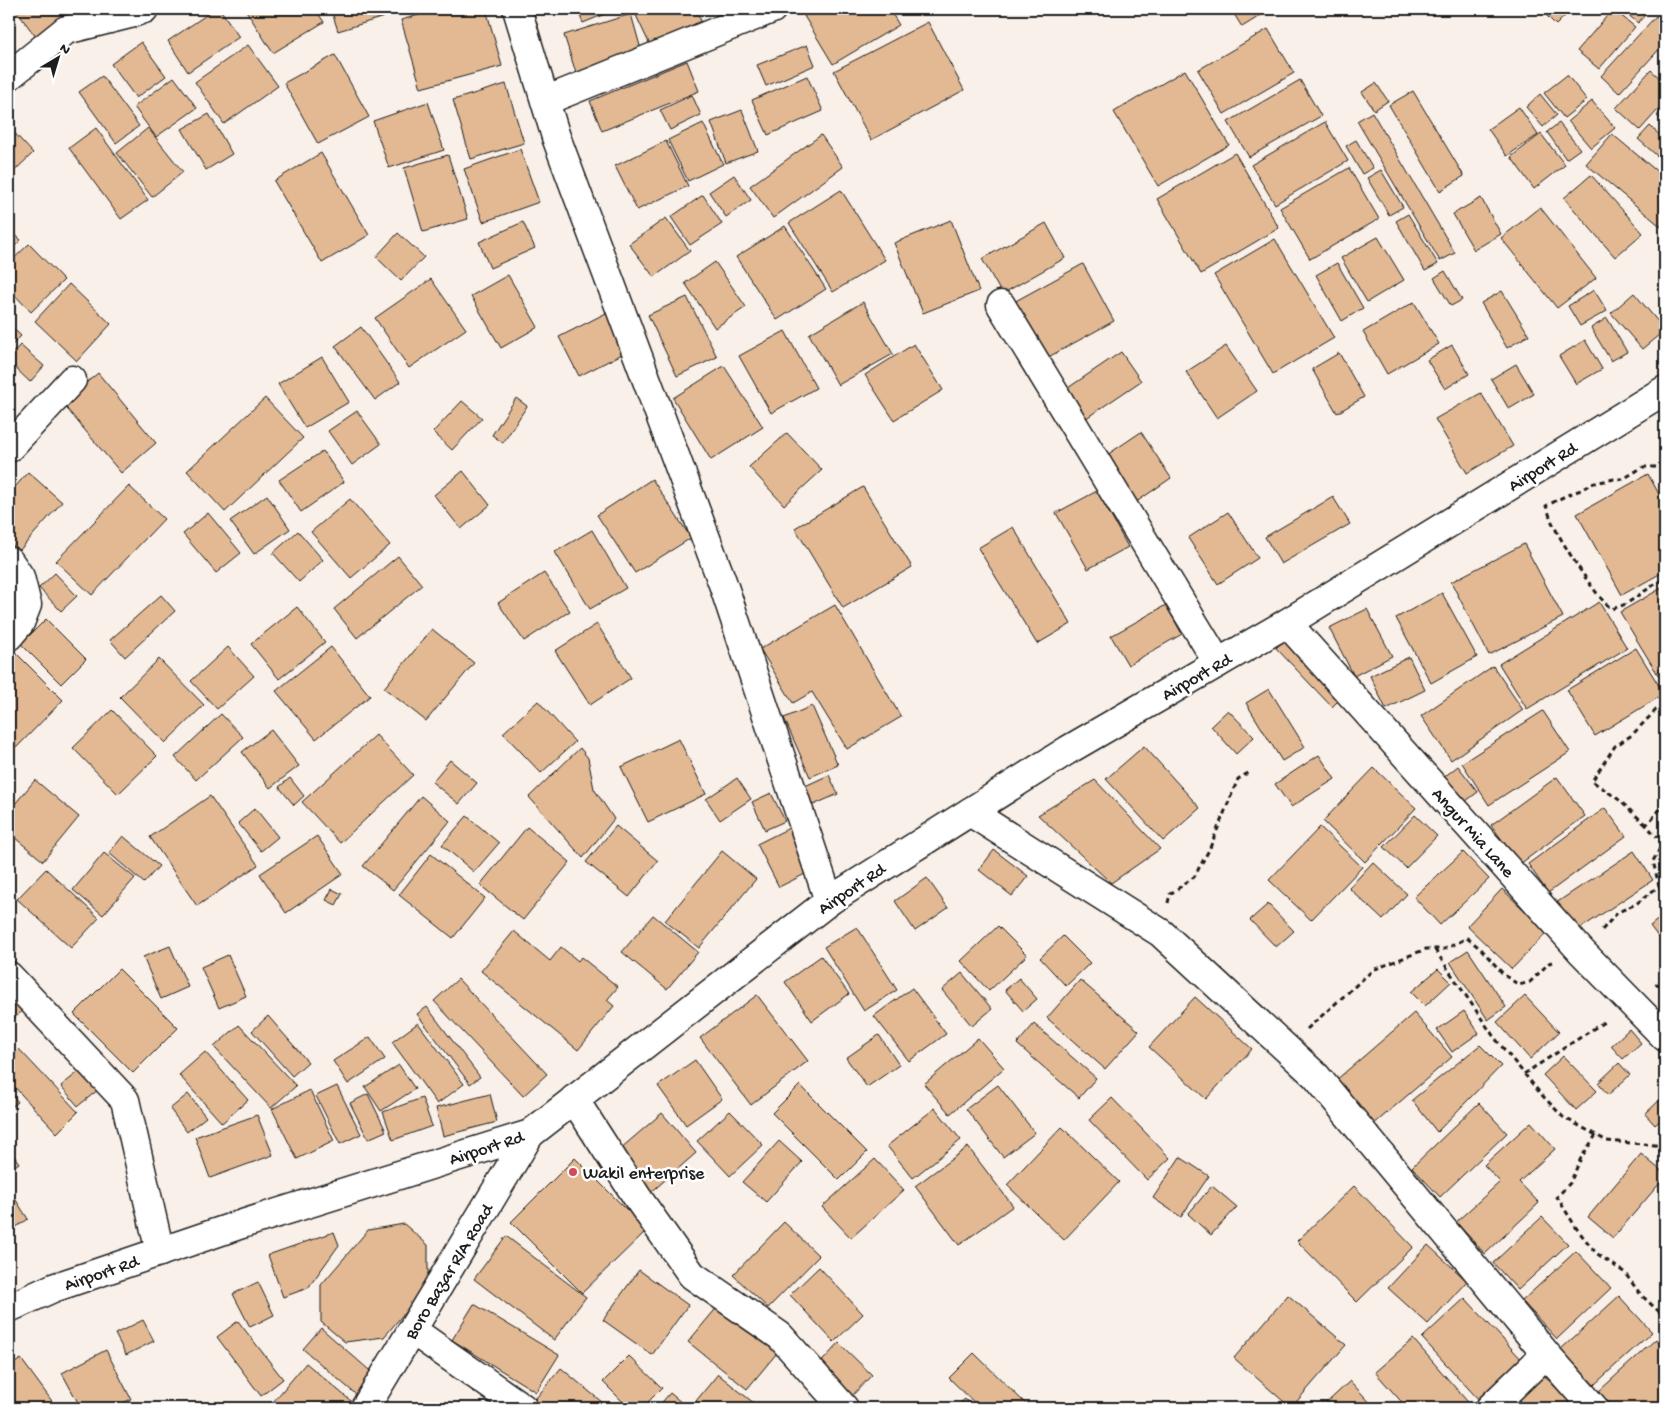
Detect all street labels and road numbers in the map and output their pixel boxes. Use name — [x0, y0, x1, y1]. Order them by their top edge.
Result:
street label: Airport Rd — [1505, 438, 1583, 497]
street label: Airport Rd — [1159, 649, 1237, 707]
street label: Angur Mia Lane — [1426, 784, 1518, 883]
street label: Airport Rd — [815, 859, 891, 920]
street label: Airport Rd — [447, 1127, 528, 1171]
street label: Boro Bazar R/A Road — [401, 1200, 500, 1345]
street label: Airport Rd — [62, 1251, 143, 1297]

